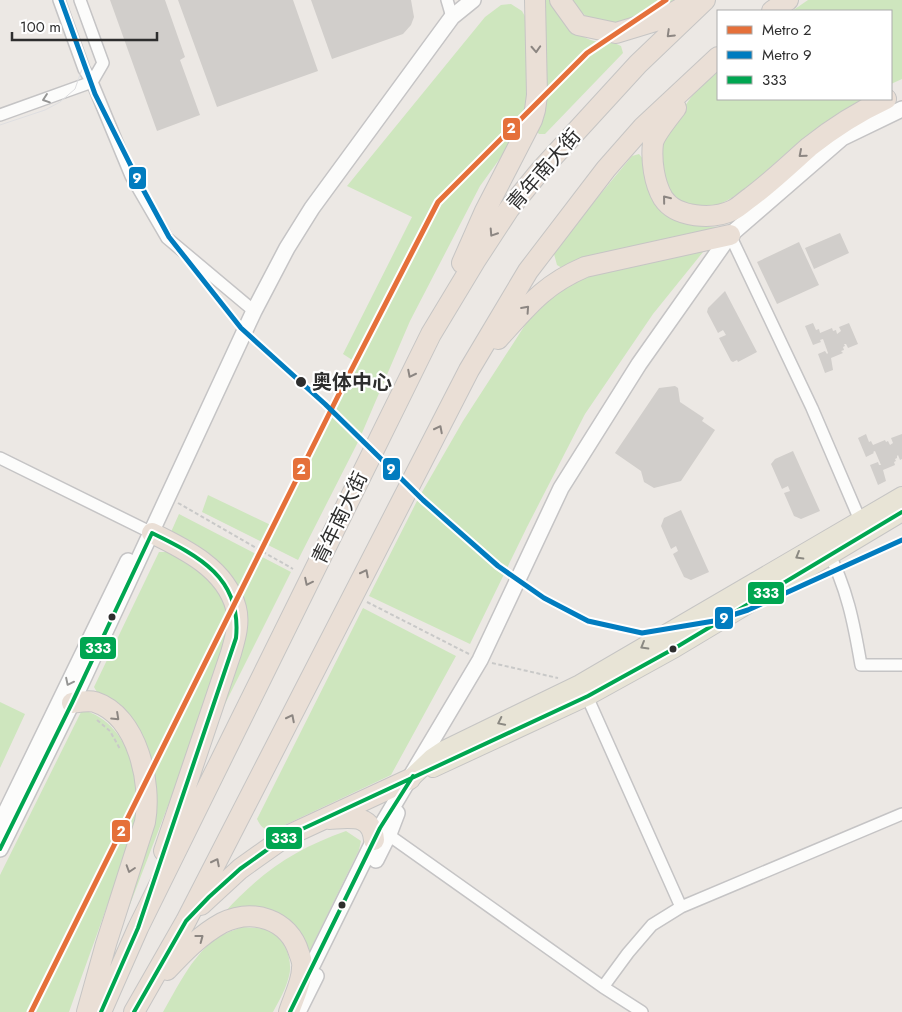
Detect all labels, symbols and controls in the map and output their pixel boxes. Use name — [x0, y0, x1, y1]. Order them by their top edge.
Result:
scale bar — [12, 10, 158, 42]
legend — [717, 10, 892, 100]
text: 100 m — [20, 16, 61, 38]
text: Metro 2 — [762, 19, 812, 41]
one-way arrow — [667, 28, 676, 37]
text: Metro 9 — [762, 44, 812, 66]
one-way arrow — [531, 45, 542, 53]
text: 333 — [762, 69, 787, 91]
one-way arrow — [42, 93, 51, 103]
line badge: 2 — [502, 117, 521, 141]
text: 2 — [506, 118, 516, 138]
street label: 青年南大街 — [500, 123, 588, 217]
one-way arrow — [798, 148, 807, 157]
line badge: 9 — [128, 166, 147, 190]
text: 9 — [132, 168, 142, 188]
one-way arrow — [663, 195, 672, 204]
one-way arrow — [490, 228, 499, 237]
one-way arrow — [520, 305, 529, 314]
place label: 奥体中心 — [312, 368, 392, 397]
one-way arrow — [407, 368, 417, 377]
marker: 奥体中心 — [294, 375, 308, 389]
one-way arrow — [433, 425, 443, 434]
line badge: 2 — [292, 457, 311, 481]
line badge: 9 — [382, 457, 401, 481]
text: 2 — [296, 459, 306, 479]
text: 9 — [386, 459, 396, 479]
street label: 青年南大街 — [305, 467, 375, 569]
one-way arrow — [796, 549, 805, 559]
one-way arrow — [359, 569, 369, 578]
one-way arrow — [304, 577, 314, 586]
line badge: 333 — [747, 581, 785, 605]
text: 333 — [753, 583, 779, 603]
line badge: 9 — [714, 606, 734, 630]
text: 9 — [719, 608, 729, 628]
unlabelled marker — [107, 612, 117, 622]
line badge: 333 — [79, 636, 117, 660]
text: 333 — [85, 638, 111, 658]
one-way arrow — [641, 640, 650, 650]
unlabelled marker — [668, 644, 678, 654]
one-way arrow — [65, 677, 75, 686]
one-way arrow — [110, 711, 119, 720]
one-way arrow — [285, 714, 295, 723]
one-way arrow — [497, 716, 506, 726]
line badge: 2 — [111, 819, 131, 843]
text: 2 — [116, 821, 126, 841]
line badge: 333 — [265, 826, 303, 850]
text: 333 — [271, 828, 297, 848]
one-way arrow — [210, 858, 220, 867]
one-way arrow — [126, 864, 136, 873]
unlabelled marker — [337, 900, 347, 910]
one-way arrow — [194, 935, 203, 943]

